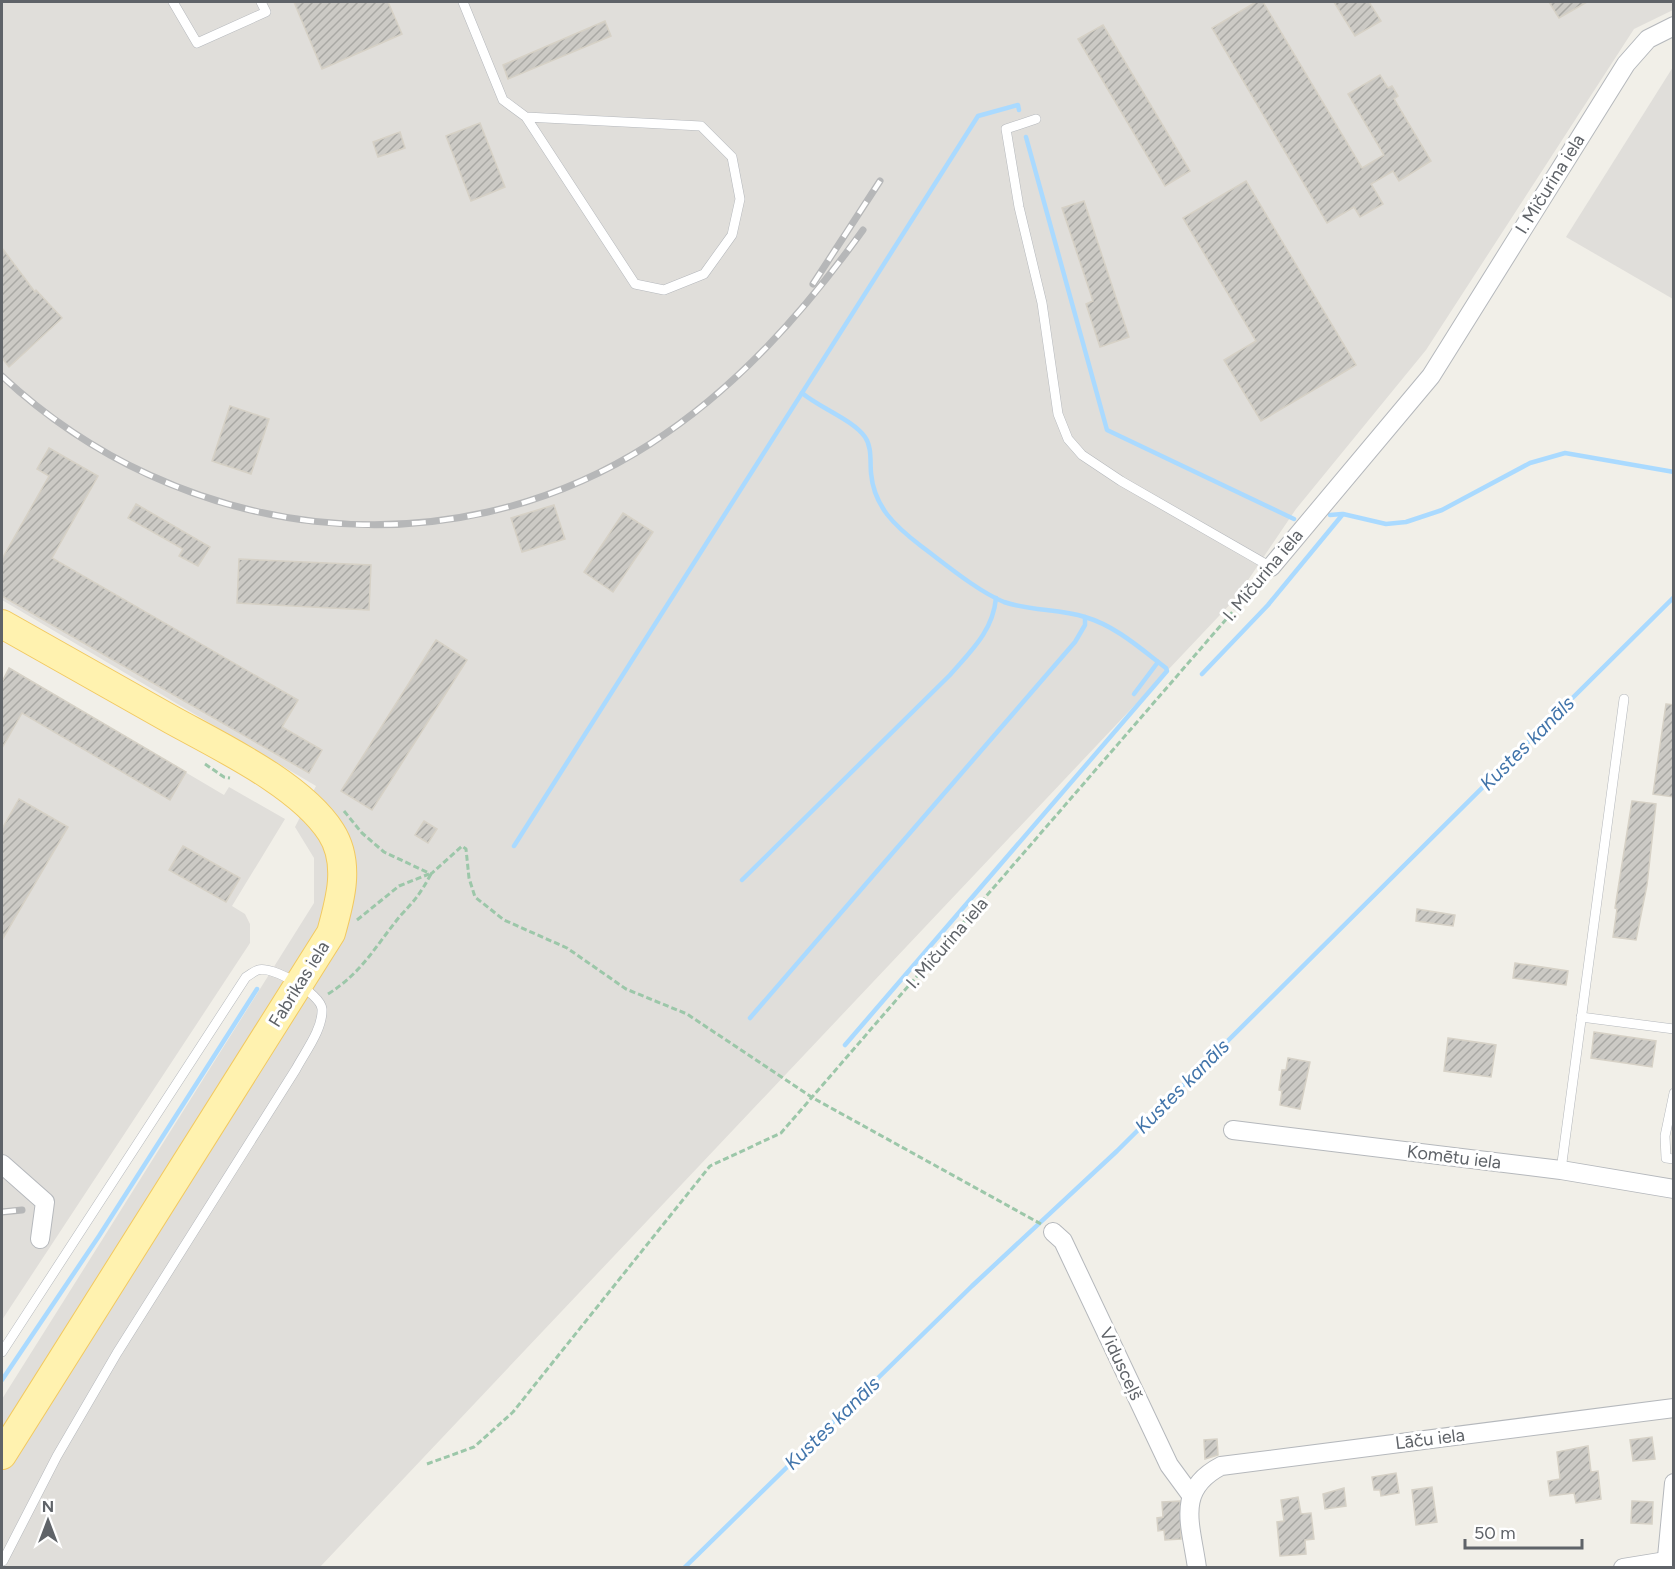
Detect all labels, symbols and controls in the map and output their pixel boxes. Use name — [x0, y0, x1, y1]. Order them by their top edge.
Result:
street label: I. Mičurina iela — [1511, 130, 1589, 238]
street label: I. Mičurina iela — [1218, 525, 1308, 625]
water label: Kustes kanāls — [1475, 690, 1580, 795]
street label: I. Mičurina iela — [902, 893, 992, 993]
street label: Fabrikas iela — [264, 937, 334, 1031]
water label: Kustes kanāls — [1130, 1033, 1235, 1138]
street label: Komētu iela — [1406, 1140, 1502, 1174]
street label: Vidusceļš — [1095, 1324, 1147, 1404]
water label: Kustes kanāls — [779, 1371, 885, 1475]
street label: Lāču iela — [1394, 1424, 1466, 1454]
north arrow — [18, 1491, 78, 1551]
text: N — [42, 1497, 54, 1516]
scale bar — [1465, 1512, 1582, 1550]
text: 50 m — [1474, 1522, 1516, 1544]

